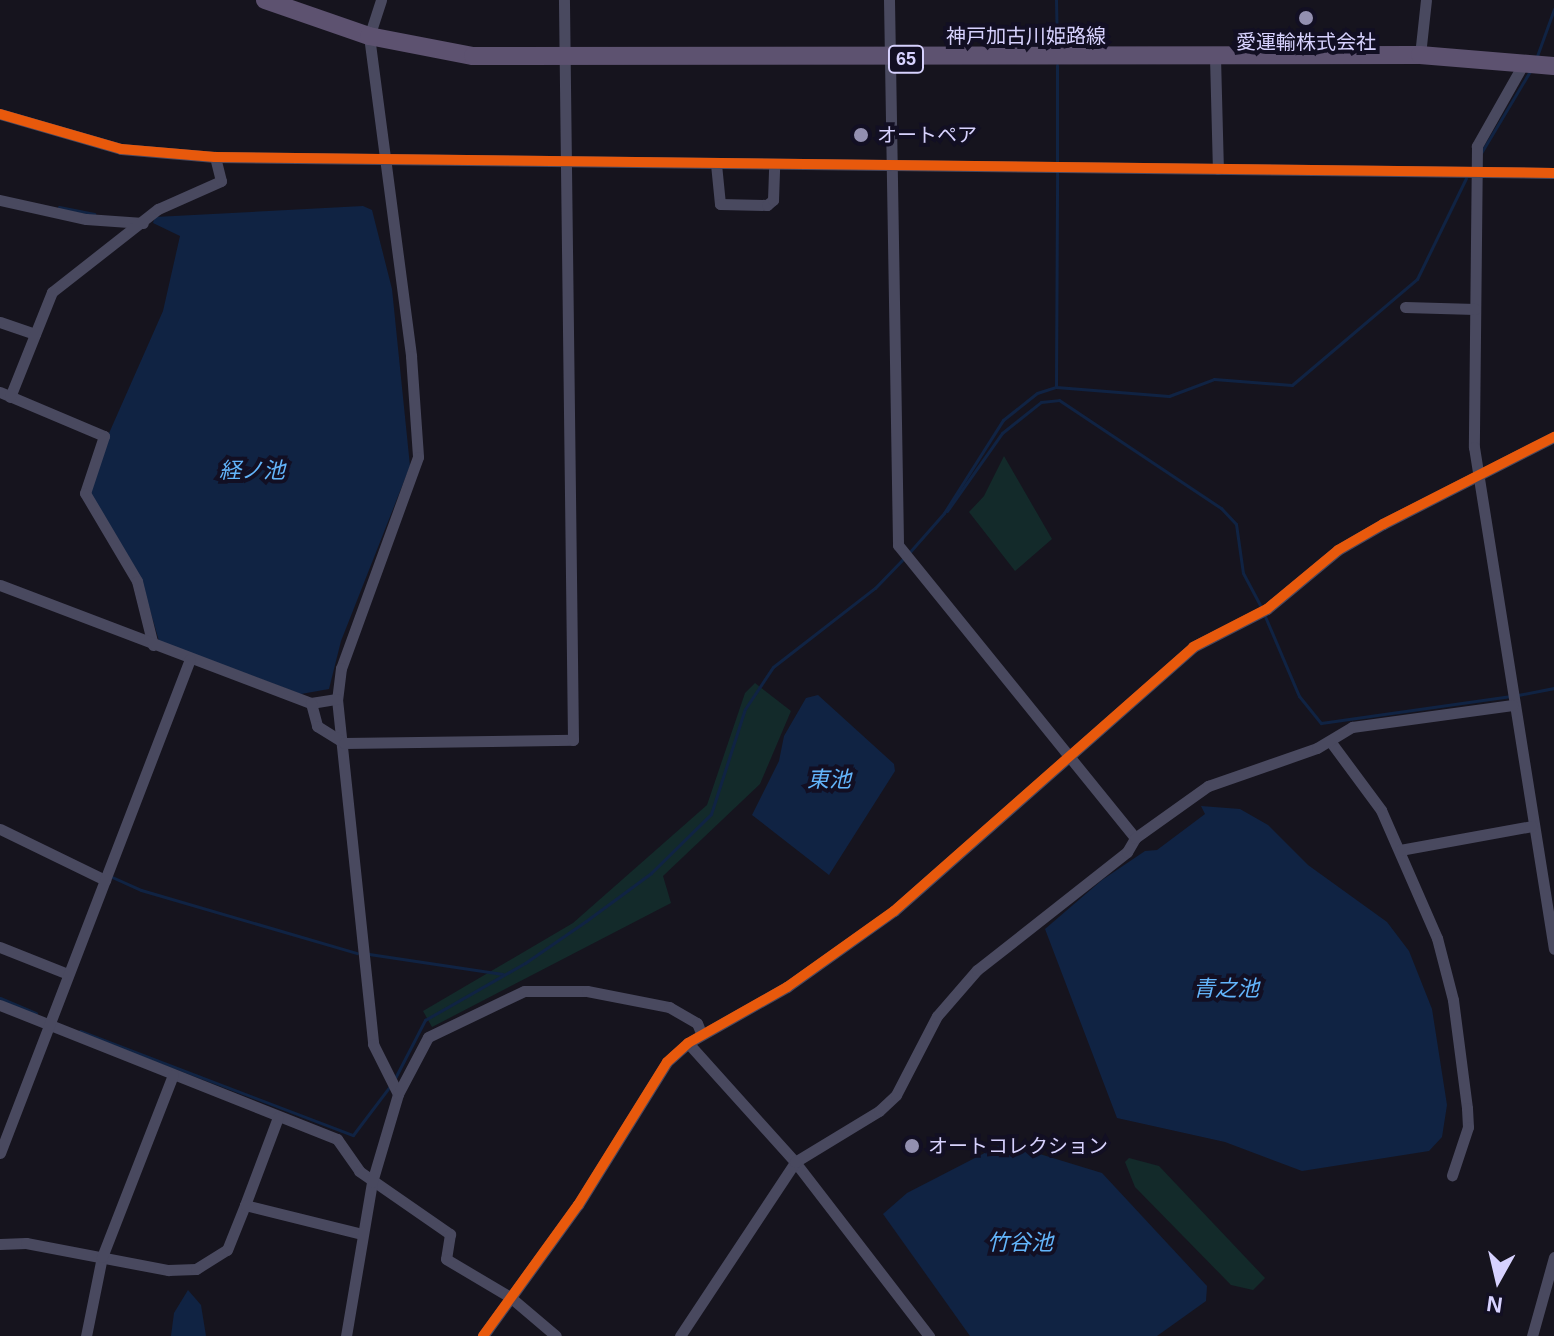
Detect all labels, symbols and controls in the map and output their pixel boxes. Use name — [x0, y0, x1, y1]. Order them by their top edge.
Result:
marker: 愛運輸株式会社 — [1297, 9, 1315, 27]
street label: 神戸加古川姫路線 — [946, 24, 1106, 48]
place label: 愛運輸株式会社 — [1236, 30, 1376, 54]
road number: 65 — [886, 45, 926, 73]
place label: オートペア — [877, 123, 977, 147]
marker: オートペア — [852, 126, 870, 144]
water label: 経ノ池 — [219, 458, 285, 484]
water label: 東池 — [807, 767, 851, 793]
water label: 青之池 — [1193, 976, 1259, 1002]
place label: オートコレクション — [928, 1134, 1108, 1158]
marker: オートコレクション — [903, 1137, 921, 1155]
water label: 竹谷池 — [987, 1230, 1053, 1256]
north arrow — [1458, 1240, 1538, 1320]
text: N — [1485, 1291, 1504, 1318]

